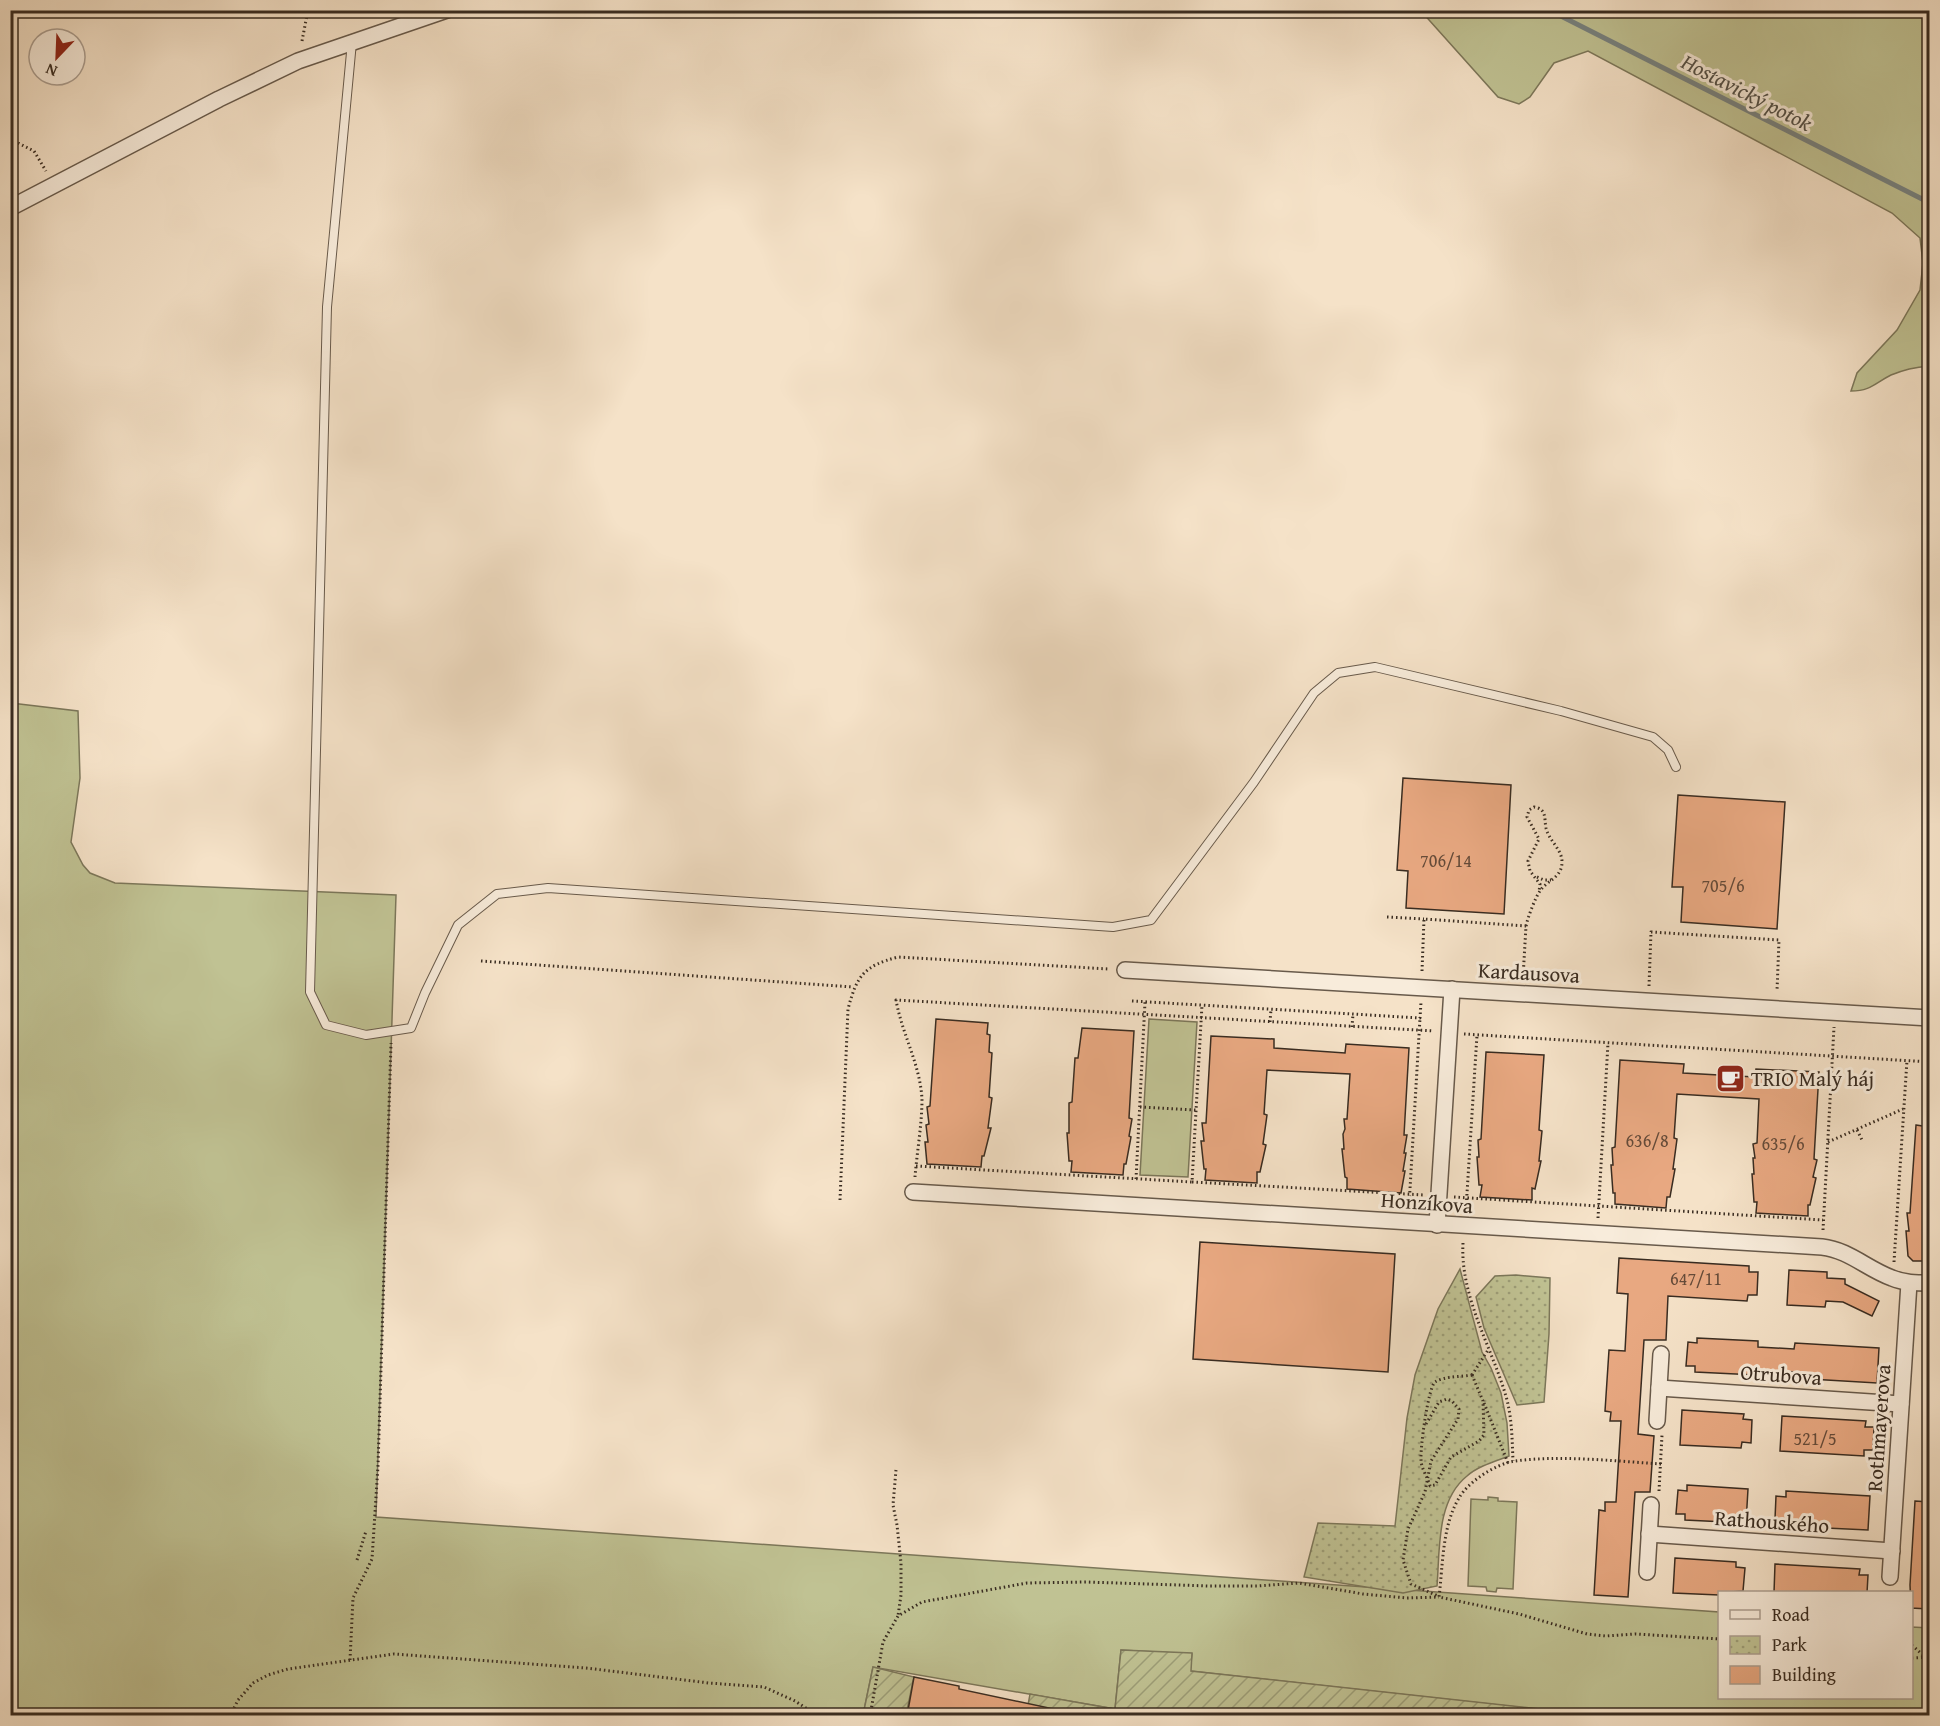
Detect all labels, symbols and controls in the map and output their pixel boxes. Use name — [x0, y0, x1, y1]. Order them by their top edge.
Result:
north arrow — [27, 27, 87, 87]
water label: Hostavický potok — [1675, 45, 1819, 139]
text: N — [41, 58, 61, 84]
house number: 706/14 — [1420, 847, 1472, 874]
house number: 705/6 — [1701, 872, 1745, 899]
street label: Kardausova — [1477, 954, 1581, 991]
cafe icon: TRIO Malý háj — [1714, 1063, 1746, 1095]
place label: TRIO Malý háj — [1751, 1063, 1874, 1094]
house number: 636/8 — [1625, 1127, 1669, 1154]
house number: 635/6 — [1761, 1130, 1805, 1157]
street label: Honzíkova — [1380, 1184, 1474, 1221]
house number: 647/11 — [1670, 1265, 1722, 1292]
street label: Otrubova — [1739, 1356, 1823, 1393]
street label: Rothmayerova — [1859, 1363, 1898, 1493]
house number: 521/5 — [1793, 1425, 1837, 1452]
street label: Rathouského — [1714, 1502, 1830, 1541]
legend — [1718, 1591, 1913, 1699]
text: Road — [1772, 1601, 1810, 1628]
text: Park — [1772, 1631, 1808, 1658]
text: Building — [1772, 1661, 1836, 1688]

